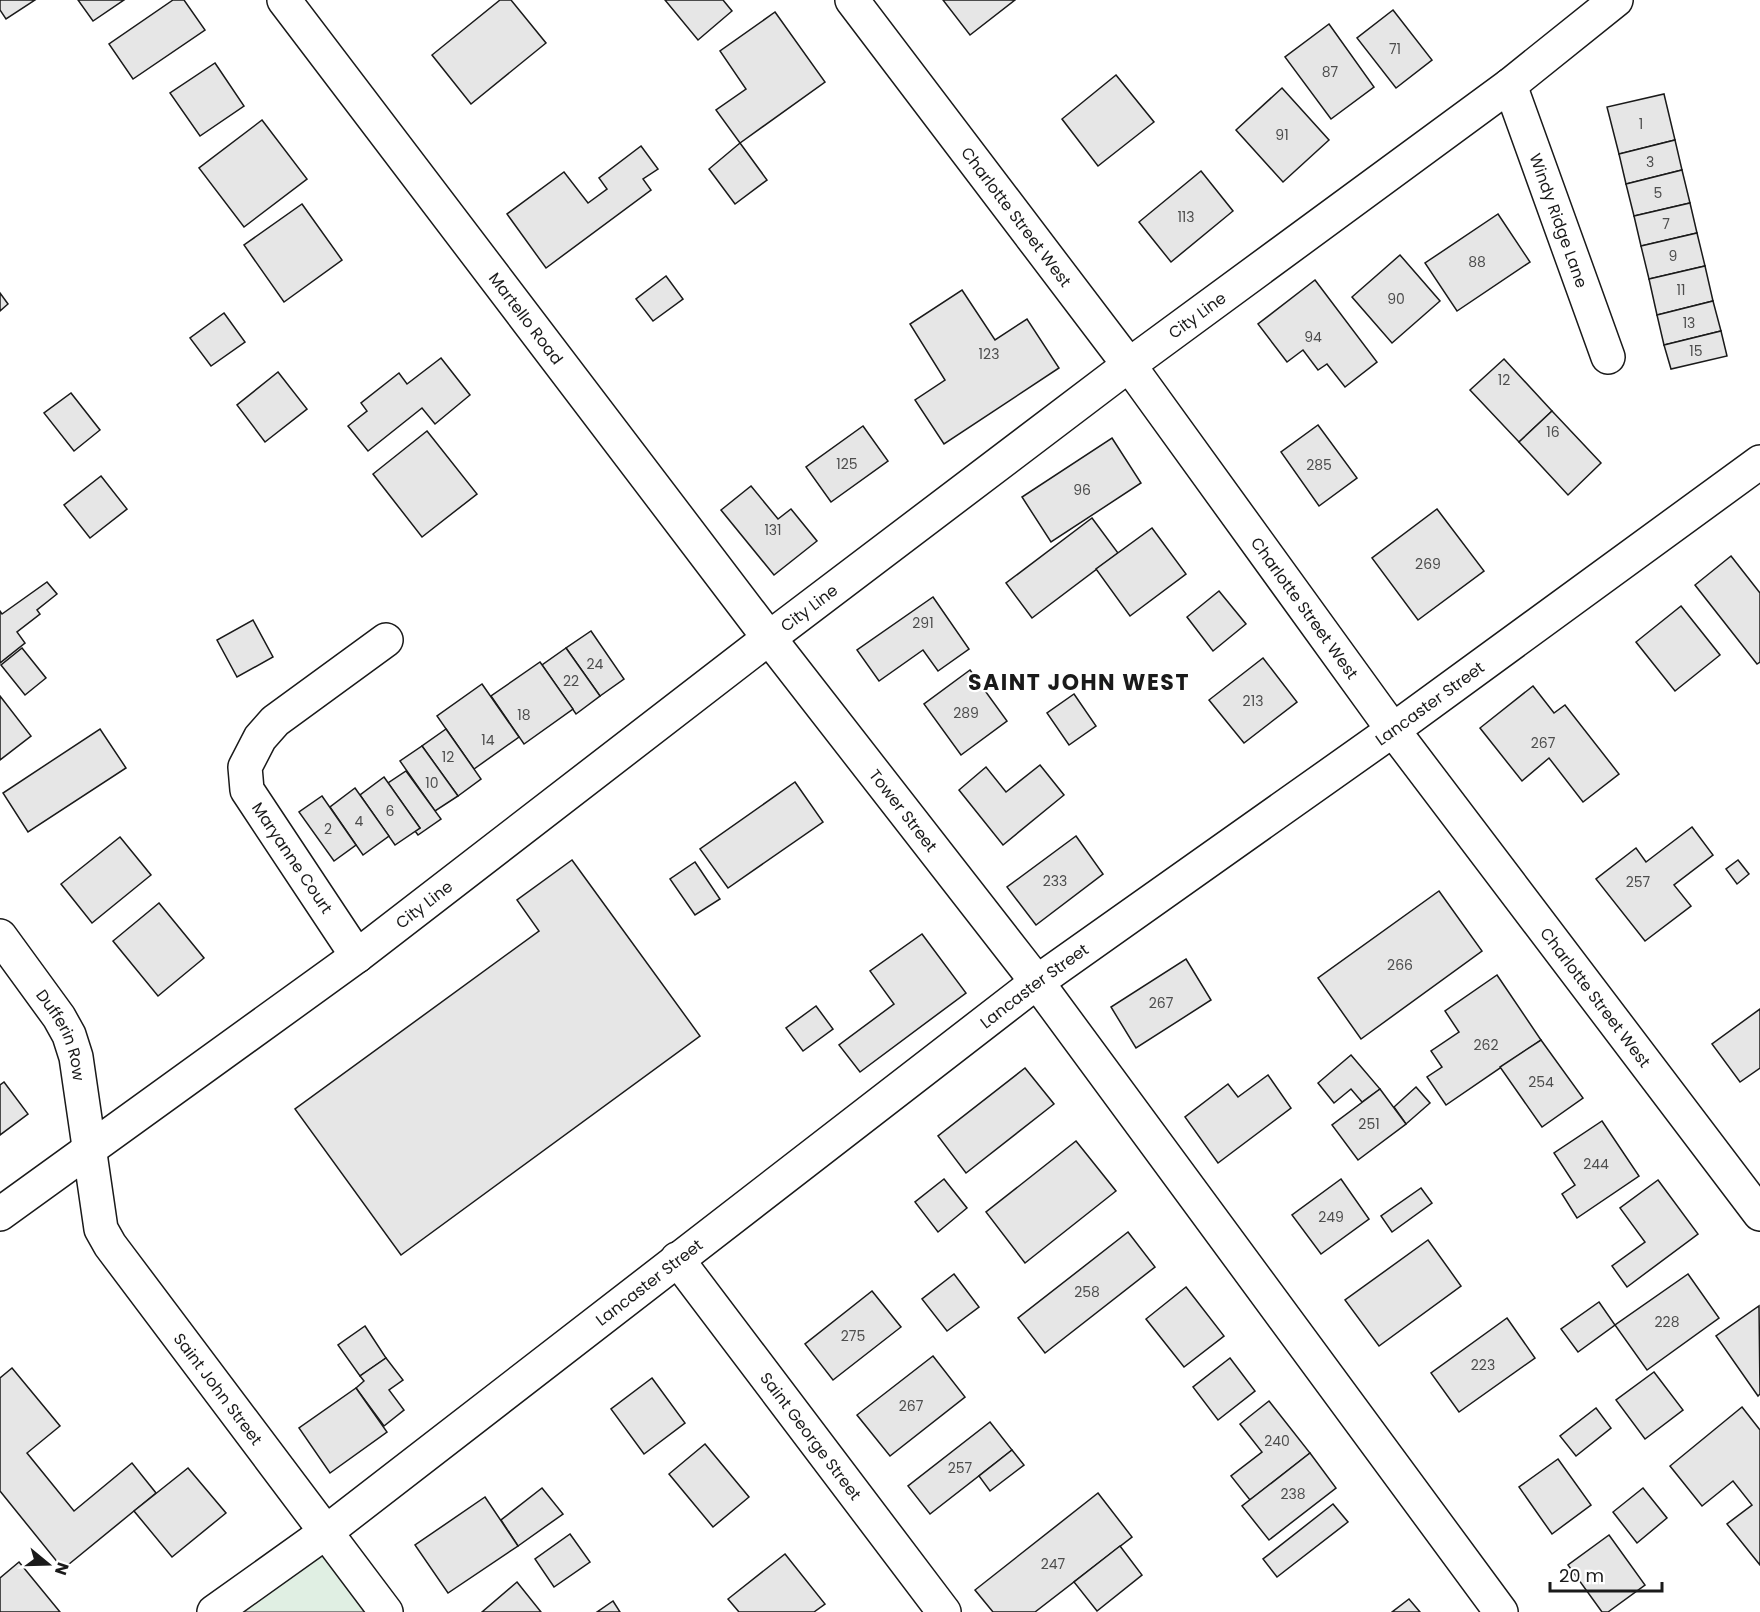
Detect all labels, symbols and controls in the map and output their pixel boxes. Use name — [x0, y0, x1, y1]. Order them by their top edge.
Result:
house number: 71 — [1389, 39, 1401, 59]
house number: 87 — [1322, 62, 1339, 82]
house number: 1 — [1639, 114, 1643, 134]
house number: 91 — [1275, 125, 1289, 145]
street label: Charlotte Street West — [956, 142, 1077, 292]
street label: Windy Ridge Lane — [1524, 150, 1594, 291]
house number: 3 — [1646, 152, 1654, 172]
house number: 5 — [1654, 183, 1662, 203]
house number: 113 — [1177, 207, 1195, 227]
house number: 7 — [1662, 214, 1670, 234]
house number: 9 — [1669, 246, 1677, 266]
house number: 88 — [1468, 252, 1486, 272]
street label: Martello Road — [484, 268, 569, 369]
house number: 11 — [1677, 280, 1685, 300]
street label: City Line — [1163, 286, 1231, 344]
house number: 90 — [1387, 289, 1405, 309]
house number: 13 — [1683, 313, 1695, 333]
house number: 94 — [1304, 327, 1322, 347]
house number: 15 — [1689, 341, 1703, 361]
house number: 123 — [979, 344, 999, 364]
house number: 12 — [1498, 370, 1510, 390]
house number: 16 — [1546, 422, 1560, 442]
house number: 125 — [836, 454, 858, 474]
house number: 285 — [1306, 455, 1332, 475]
house number: 96 — [1073, 480, 1091, 500]
house number: 131 — [764, 520, 782, 540]
street label: Charlotte Street West — [1245, 532, 1364, 684]
house number: 269 — [1415, 554, 1441, 574]
street label: City Line — [775, 578, 842, 637]
house number: 291 — [912, 613, 934, 633]
house number: 24 — [587, 654, 604, 674]
street label: Lancaster Street — [1370, 656, 1489, 751]
district label: SAINT JOHN WEST — [968, 667, 1190, 698]
house number: 22 — [563, 671, 579, 691]
house number: 213 — [1243, 691, 1263, 711]
house number: 289 — [953, 703, 979, 723]
house number: 18 — [517, 705, 531, 725]
house number: 14 — [481, 730, 495, 750]
house number: 267 — [1531, 733, 1556, 753]
house number: 12 — [442, 747, 454, 767]
street label: Tower Street — [864, 764, 943, 857]
house number: 10 — [425, 773, 439, 793]
street label: Maryanne Court — [246, 798, 338, 918]
house number: 6 — [386, 801, 395, 821]
house number: 4 — [355, 811, 364, 831]
house number: 2 — [324, 819, 332, 839]
house number: 233 — [1043, 871, 1067, 891]
house number: 257 — [1626, 872, 1651, 892]
street label: City Line — [391, 875, 457, 934]
street label: Charlotte Street West — [1535, 922, 1656, 1072]
street label: Lancaster Street — [975, 938, 1093, 1034]
house number: 266 — [1387, 955, 1413, 975]
street label: Dufferin Row — [31, 984, 91, 1082]
house number: 267 — [1149, 993, 1174, 1013]
house number: 262 — [1474, 1035, 1499, 1055]
house number: 254 — [1528, 1072, 1554, 1092]
house number: 251 — [1358, 1114, 1380, 1134]
house number: 244 — [1583, 1154, 1609, 1174]
house number: 249 — [1318, 1207, 1344, 1227]
street label: Lancaster Street — [591, 1233, 708, 1331]
house number: 258 — [1074, 1282, 1100, 1302]
house number: 228 — [1655, 1312, 1680, 1332]
house number: 275 — [841, 1326, 865, 1346]
street label: Saint John Street — [168, 1328, 268, 1450]
house number: 223 — [1471, 1355, 1495, 1375]
street label: Saint George Street — [755, 1367, 867, 1505]
house number: 267 — [899, 1396, 924, 1416]
house number: 240 — [1264, 1431, 1290, 1451]
house number: 257 — [948, 1458, 973, 1478]
house number: 238 — [1280, 1484, 1306, 1504]
north arrow — [18, 1534, 78, 1594]
house number: 247 — [1041, 1554, 1066, 1574]
scale bar — [1550, 1555, 1662, 1593]
text: N — [49, 1559, 75, 1578]
text: 20 m — [1559, 1563, 1604, 1588]

